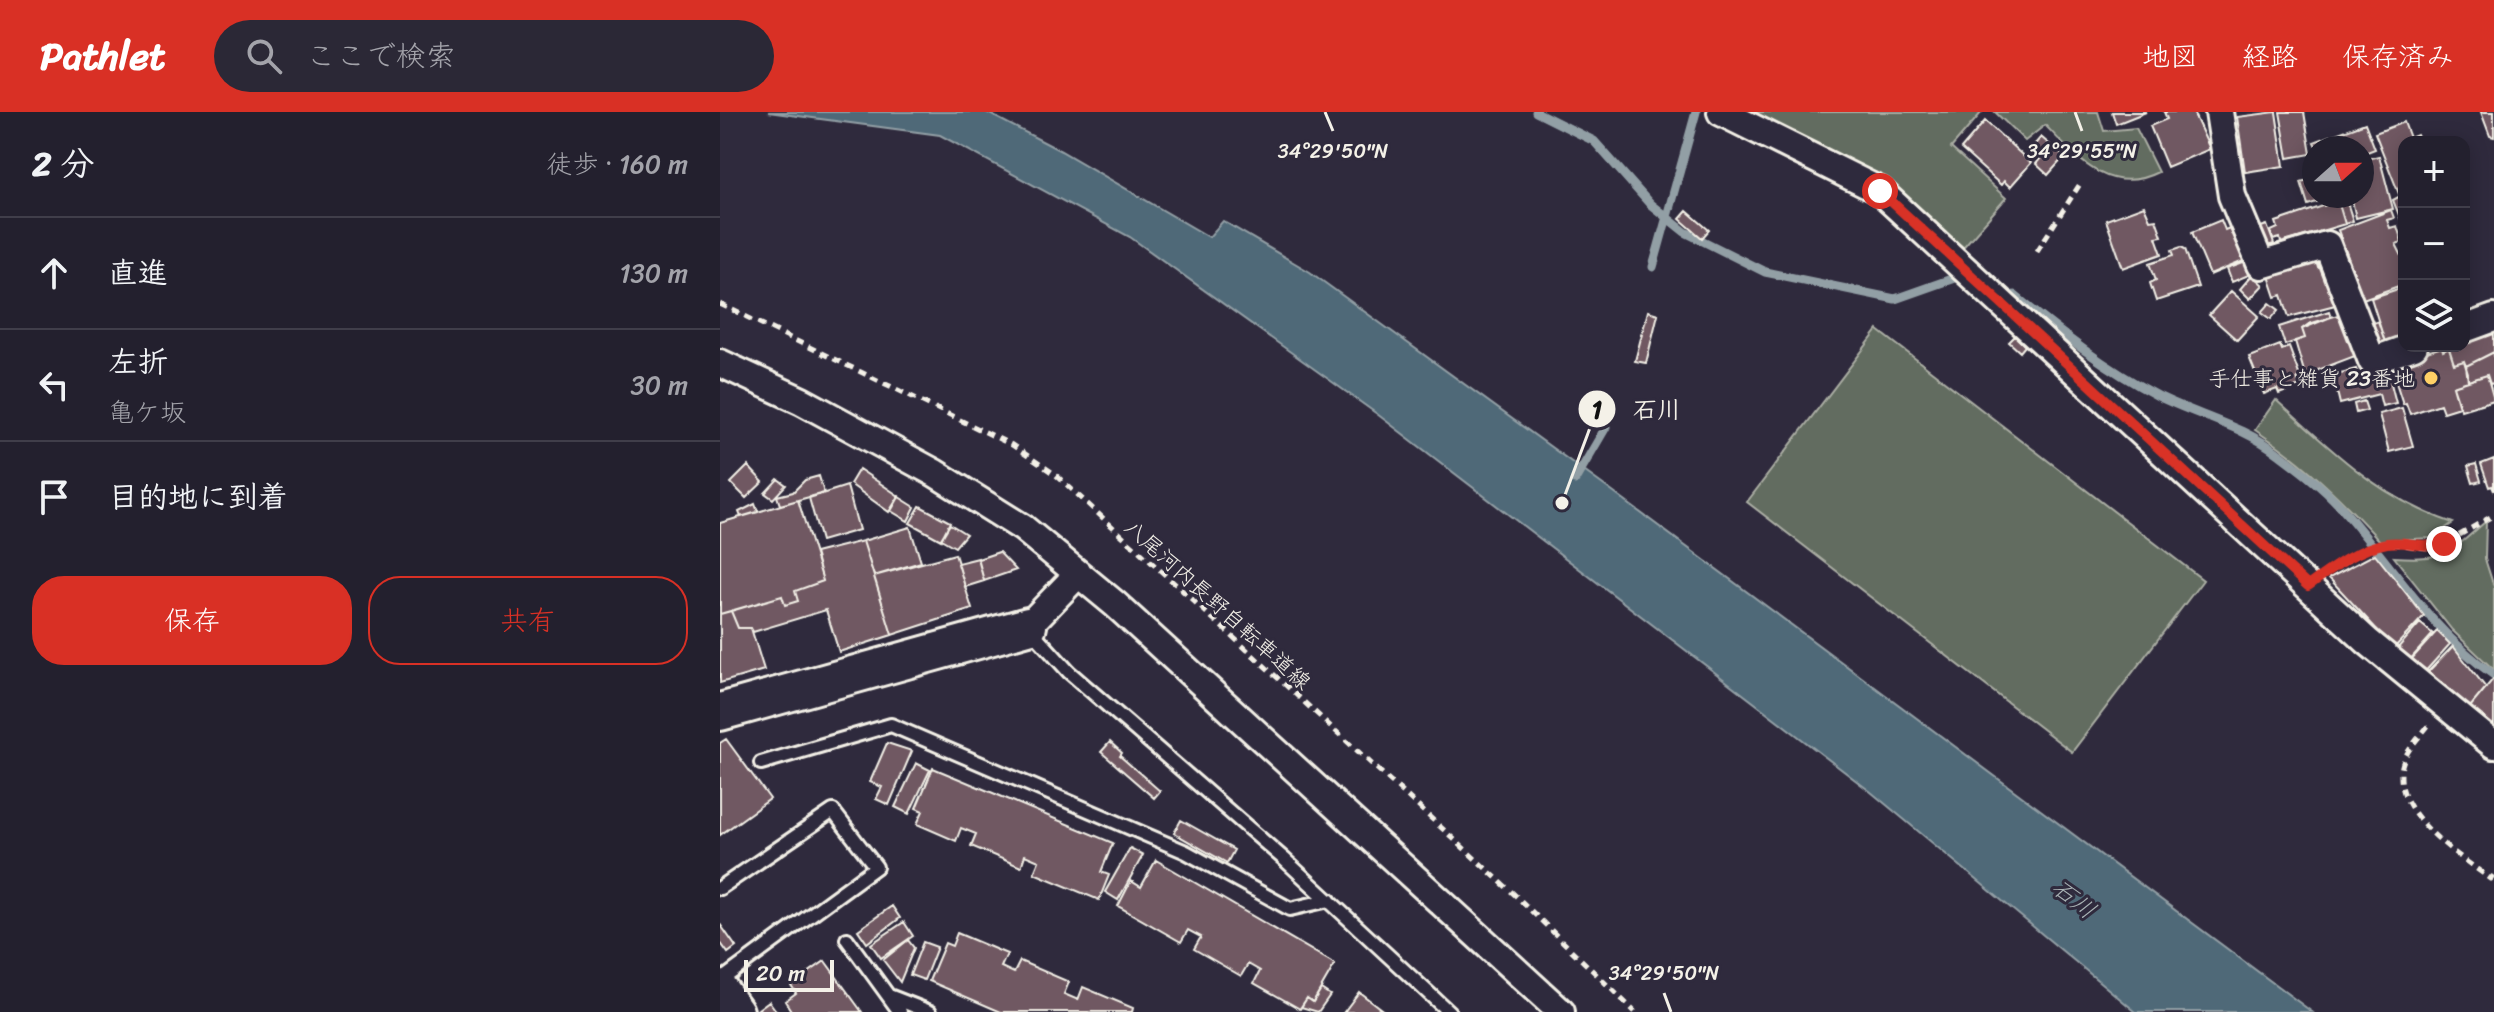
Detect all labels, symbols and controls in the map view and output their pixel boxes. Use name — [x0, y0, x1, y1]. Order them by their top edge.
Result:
search box — [214, 20, 774, 92]
text: Pathlet — [40, 23, 166, 90]
text: ここで検索 — [306, 29, 456, 83]
text: 地図 — [2142, 32, 2198, 81]
text: 経路 — [2242, 32, 2298, 81]
text: 保存済み — [2342, 32, 2454, 81]
icon: search — [242, 34, 286, 78]
text: 2 分 — [32, 134, 94, 194]
text: 34°29'50"N — [1278, 134, 1388, 169]
text: 34°29'55"N — [2027, 134, 2137, 169]
north arrow — [2302, 136, 2374, 208]
map controls — [2398, 136, 2470, 352]
button: + — [2398, 136, 2470, 208]
text: 徒歩 · 160 m — [546, 141, 688, 187]
route start — [1862, 173, 1898, 209]
button: − — [2398, 208, 2470, 280]
text: 直進 — [108, 246, 168, 300]
text: 130 m — [619, 250, 688, 296]
icon: ahead — [32, 251, 76, 295]
button: layers — [2398, 280, 2470, 352]
text: 左折 — [108, 335, 168, 389]
place label: 手仕事と雑貨 23番地 — [2209, 359, 2415, 398]
text: 30 m — [631, 362, 688, 408]
icon: left — [32, 363, 76, 407]
marker: 手仕事と雑貨 23番地 — [2422, 369, 2440, 387]
callout: 石川 — [1577, 385, 1697, 433]
text: 亀ケ坂 — [108, 389, 186, 435]
text: 1 — [1592, 389, 1602, 431]
text: 石川 — [1633, 389, 1681, 431]
text: 目的地に到着 — [108, 470, 288, 524]
icon: arrive — [32, 475, 76, 519]
street label: 八尾河内長野自転車道線 — [1115, 509, 1321, 700]
route end — [2426, 526, 2462, 562]
button: 保存 — [32, 576, 352, 665]
button: 共有 — [368, 576, 688, 665]
water label: 石川 — [2042, 868, 2106, 930]
text: 20 m — [756, 954, 805, 993]
scale bar — [744, 956, 834, 992]
text: 34°29'50"N — [1609, 956, 1719, 991]

